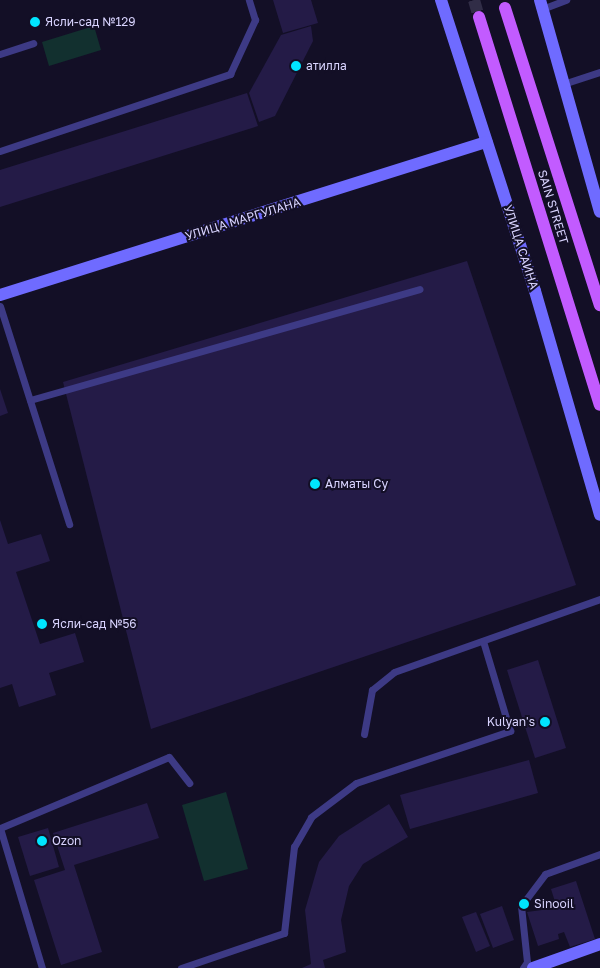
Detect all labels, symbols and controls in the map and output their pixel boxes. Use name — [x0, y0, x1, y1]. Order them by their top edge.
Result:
place label: Ясли-сад №129 — [45, 15, 135, 29]
marker: Ясли-сад №129 — [29, 16, 41, 28]
place label: атилла — [306, 59, 347, 73]
marker: атилла — [290, 60, 302, 72]
street label: SAIN STREET — [535, 168, 571, 246]
street label: УЛИЦА МАРГУЛАНА — [184, 195, 302, 243]
street label: УЛИЦА САИНА — [501, 203, 541, 291]
place label: Алматы Су — [325, 477, 388, 491]
marker: Алматы Су — [309, 478, 321, 490]
place label: Ясли-сад №56 — [52, 617, 137, 631]
marker: Ясли-сад №56 — [36, 618, 48, 630]
place label: Kulyan's — [487, 715, 535, 729]
marker: Kulyan's — [539, 716, 551, 728]
place label: Ozon — [52, 834, 81, 848]
marker: Ozon — [36, 835, 48, 847]
place label: Sinooil — [534, 897, 574, 911]
marker: Sinooil — [518, 898, 530, 910]

